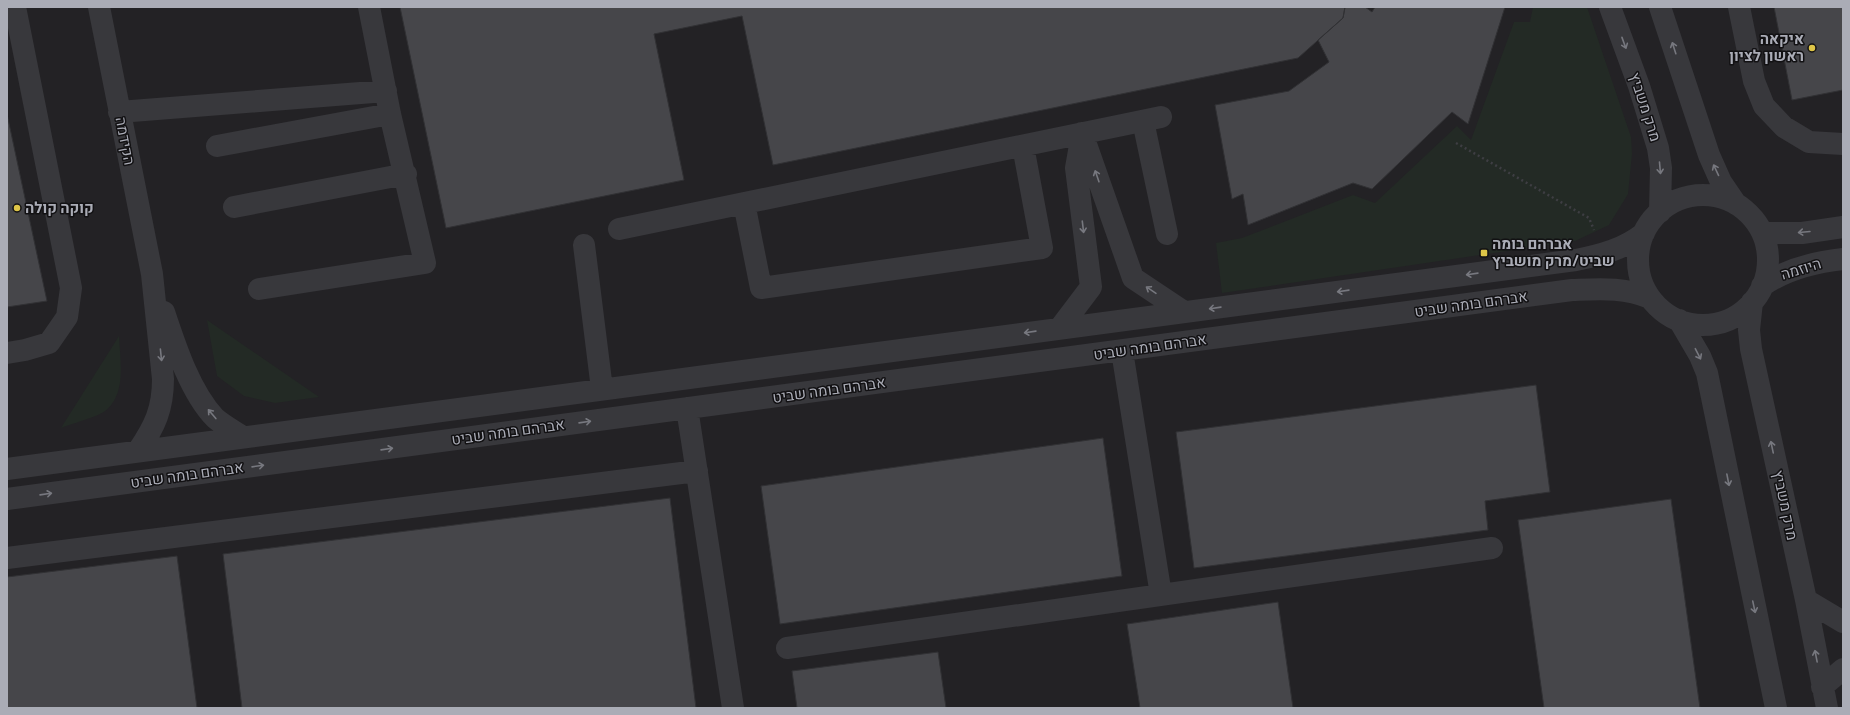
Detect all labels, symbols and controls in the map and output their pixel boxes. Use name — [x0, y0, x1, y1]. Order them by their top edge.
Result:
place label: איקאה ראשון לציון — [1729, 27, 1804, 67]
one-way arrow — [1620, 37, 1628, 49]
one-way arrow — [1670, 41, 1677, 54]
marker: איקאה ראשון לציון — [1807, 43, 1817, 53]
street label: מרק משביץ — [1624, 69, 1667, 144]
street label: הקידמה — [110, 115, 141, 167]
one-way arrow — [1657, 161, 1664, 174]
one-way arrow — [1712, 165, 1719, 177]
one-way arrow — [1093, 170, 1100, 183]
place label: קוקה קולה — [25, 196, 94, 219]
marker: קוקה קולה — [12, 203, 22, 213]
one-way arrow — [1079, 220, 1087, 233]
one-way arrow — [1798, 228, 1811, 236]
place label: אברהם בומה שביט/מרק מושביץ — [1492, 232, 1615, 272]
marker: אברהם בומה שביט/מרק מושביץ — [1479, 248, 1489, 258]
street label: היוזמה — [1778, 251, 1824, 286]
one-way arrow — [1466, 270, 1479, 277]
street label: אברהם בומה שביט — [1413, 284, 1529, 323]
one-way arrow — [1146, 286, 1157, 294]
one-way arrow — [1337, 287, 1350, 295]
one-way arrow — [1208, 304, 1221, 312]
street label: אברהם בומה שביט — [1092, 327, 1208, 366]
one-way arrow — [1024, 328, 1037, 336]
one-way arrow — [157, 348, 164, 361]
one-way arrow — [1695, 348, 1702, 360]
street label: אברהם בומה שביט — [771, 370, 887, 409]
one-way arrow — [208, 408, 217, 419]
street label: אברהם בומה שביט — [450, 412, 566, 451]
one-way arrow — [578, 418, 591, 426]
one-way arrow — [1768, 440, 1776, 453]
one-way arrow — [380, 445, 393, 453]
street label: אברהם בומה שביט — [129, 455, 245, 494]
one-way arrow — [251, 462, 264, 470]
street label: מרק משביץ — [1767, 468, 1804, 542]
one-way arrow — [1725, 473, 1733, 486]
one-way arrow — [39, 490, 52, 498]
one-way arrow — [1751, 600, 1759, 613]
one-way arrow — [1812, 650, 1820, 663]

